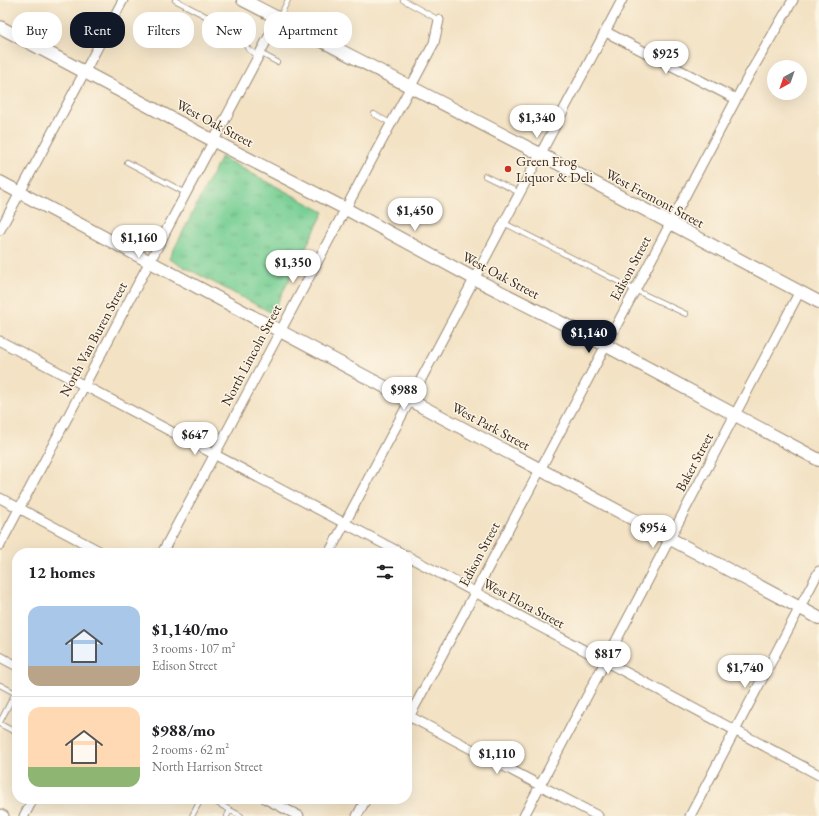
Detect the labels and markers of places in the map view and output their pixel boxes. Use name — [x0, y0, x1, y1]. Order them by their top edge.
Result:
pin: $925 — [642, 41, 690, 75]
pin: $1,340 — [504, 105, 570, 139]
place label: Green Frog Liquor & Deli — [516, 152, 593, 186]
marker: Green Frog Liquor & Deli — [503, 164, 513, 174]
pin: $1,450 — [382, 198, 448, 232]
pin: $1,160 — [106, 225, 172, 259]
pin: $1,350 — [260, 250, 326, 284]
pin: $1,140 — [556, 320, 622, 354]
pin: $988 — [380, 377, 428, 411]
pin: $647 — [171, 422, 219, 456]
pin: $954 — [629, 515, 677, 549]
pin: $817 — [584, 641, 632, 675]
pin: $1,740 — [712, 655, 778, 689]
pin: $1,110 — [464, 741, 530, 775]

